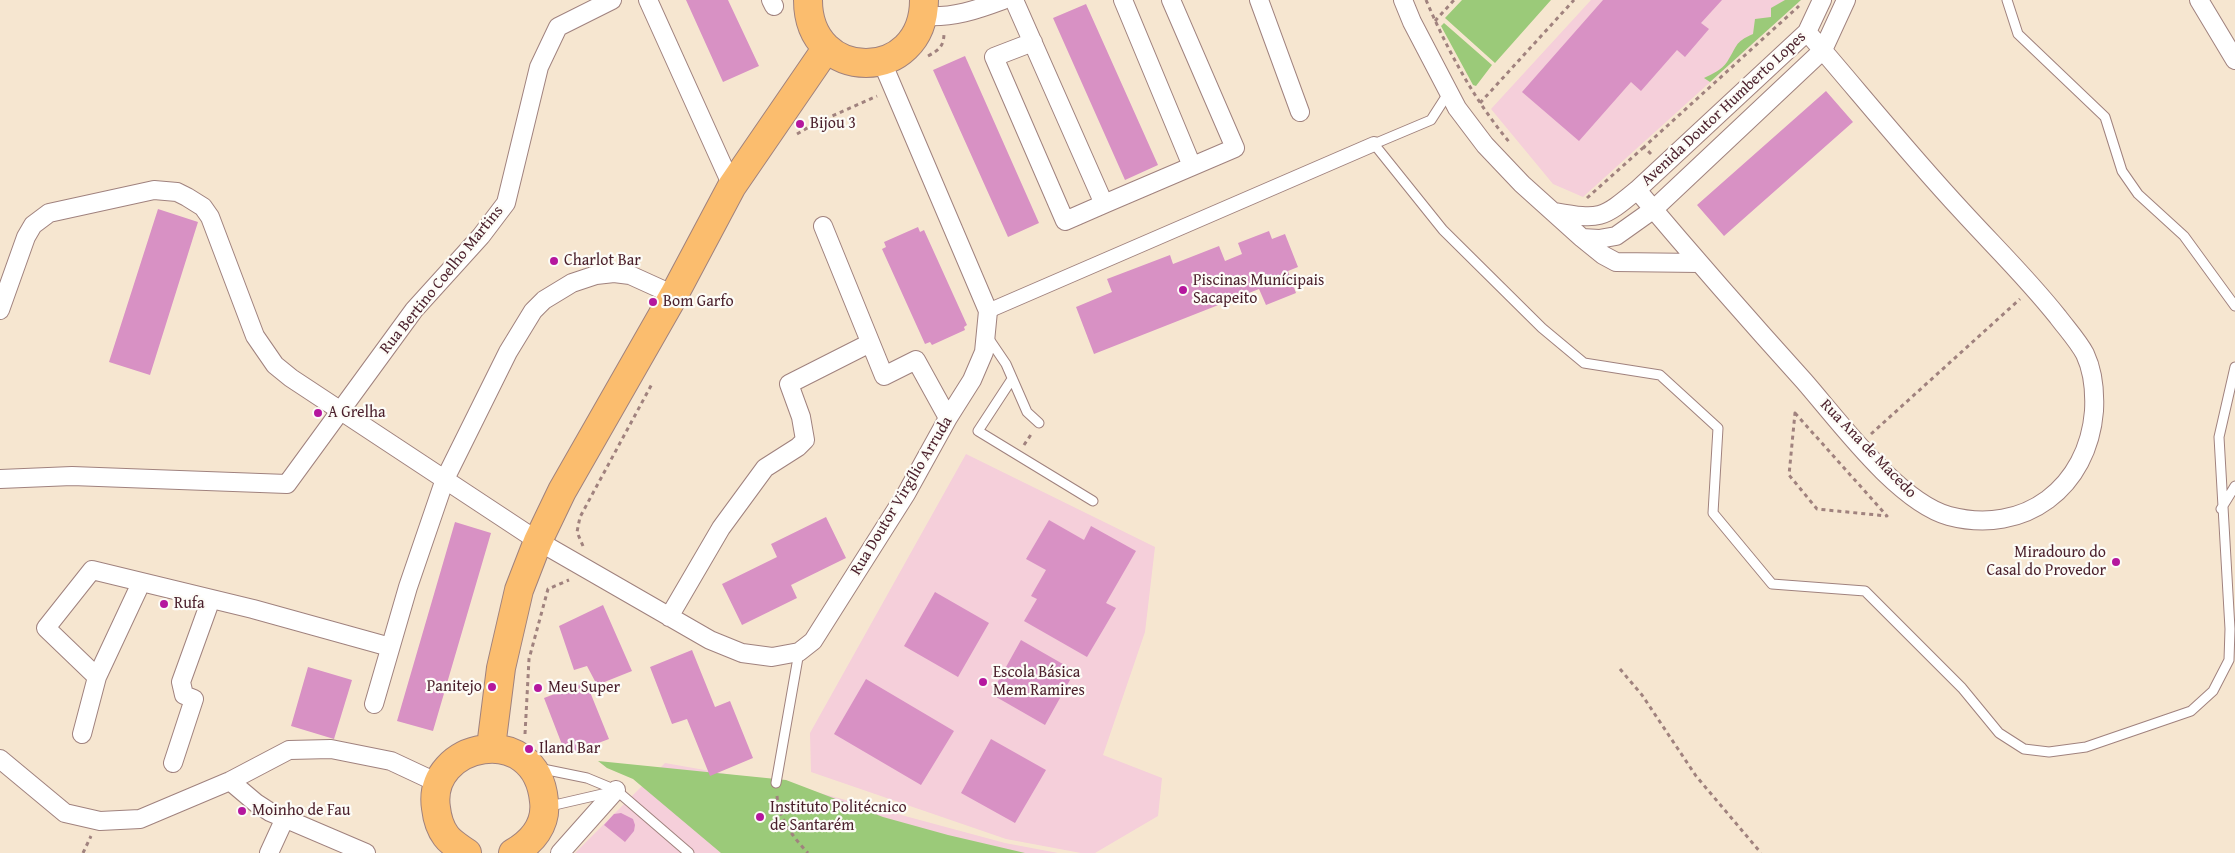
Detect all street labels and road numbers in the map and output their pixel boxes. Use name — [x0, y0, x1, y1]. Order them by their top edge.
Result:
street label: Avenida Doutor Humberto Lopes — [1638, 28, 1810, 190]
street label: Rua Bertino Coelho Martins — [376, 202, 508, 358]
street label: Rua Ana de Macedo — [1816, 395, 1920, 503]
street label: Rua Doutor Virgílio Arruda — [847, 413, 957, 579]

